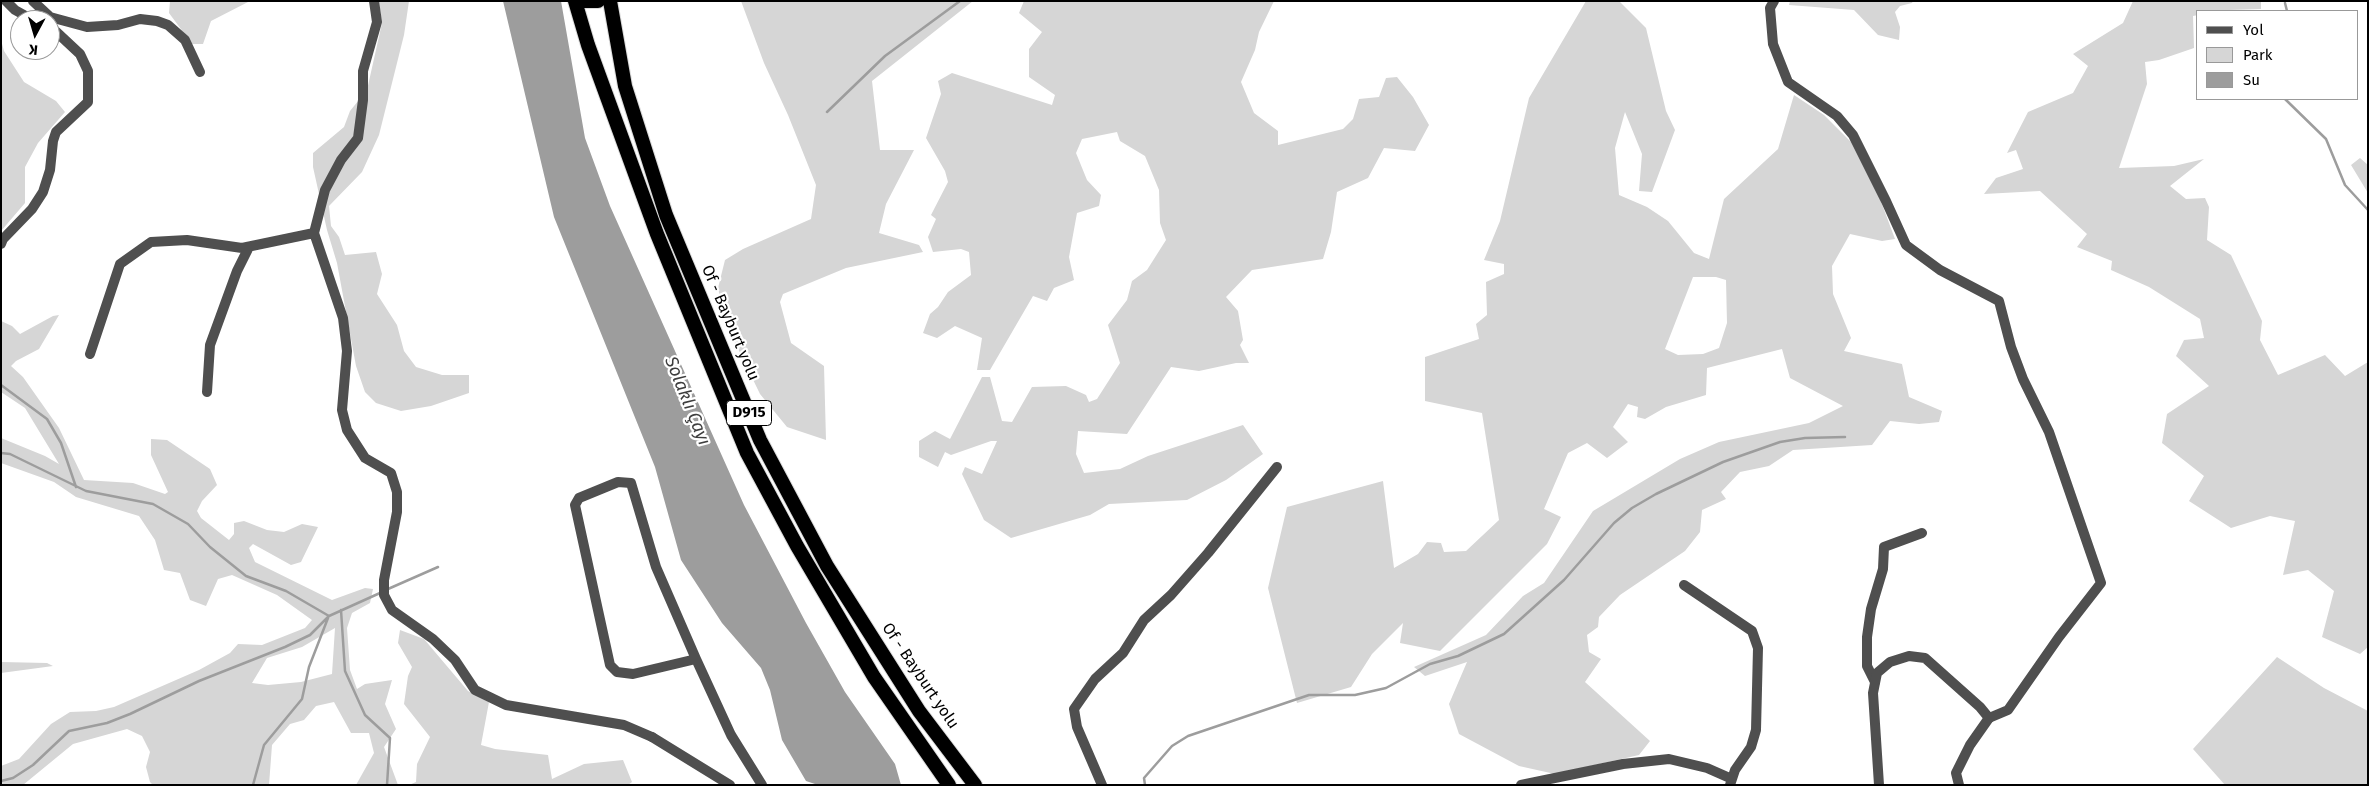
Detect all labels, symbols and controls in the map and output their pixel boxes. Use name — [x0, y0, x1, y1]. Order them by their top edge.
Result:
north arrow — [10, 10, 60, 60]
legend — [2196, 10, 2359, 100]
text: Yol — [2243, 21, 2264, 39]
text: K — [28, 41, 39, 58]
text: Park — [2243, 46, 2273, 64]
text: Su — [2243, 71, 2260, 89]
street label: Of - Bayburt yolu — [697, 262, 763, 384]
water label: Solaklı Çayı — [659, 354, 715, 448]
road number: D915 — [726, 400, 772, 426]
street label: Of - Bayburt yolu — [877, 619, 963, 733]

